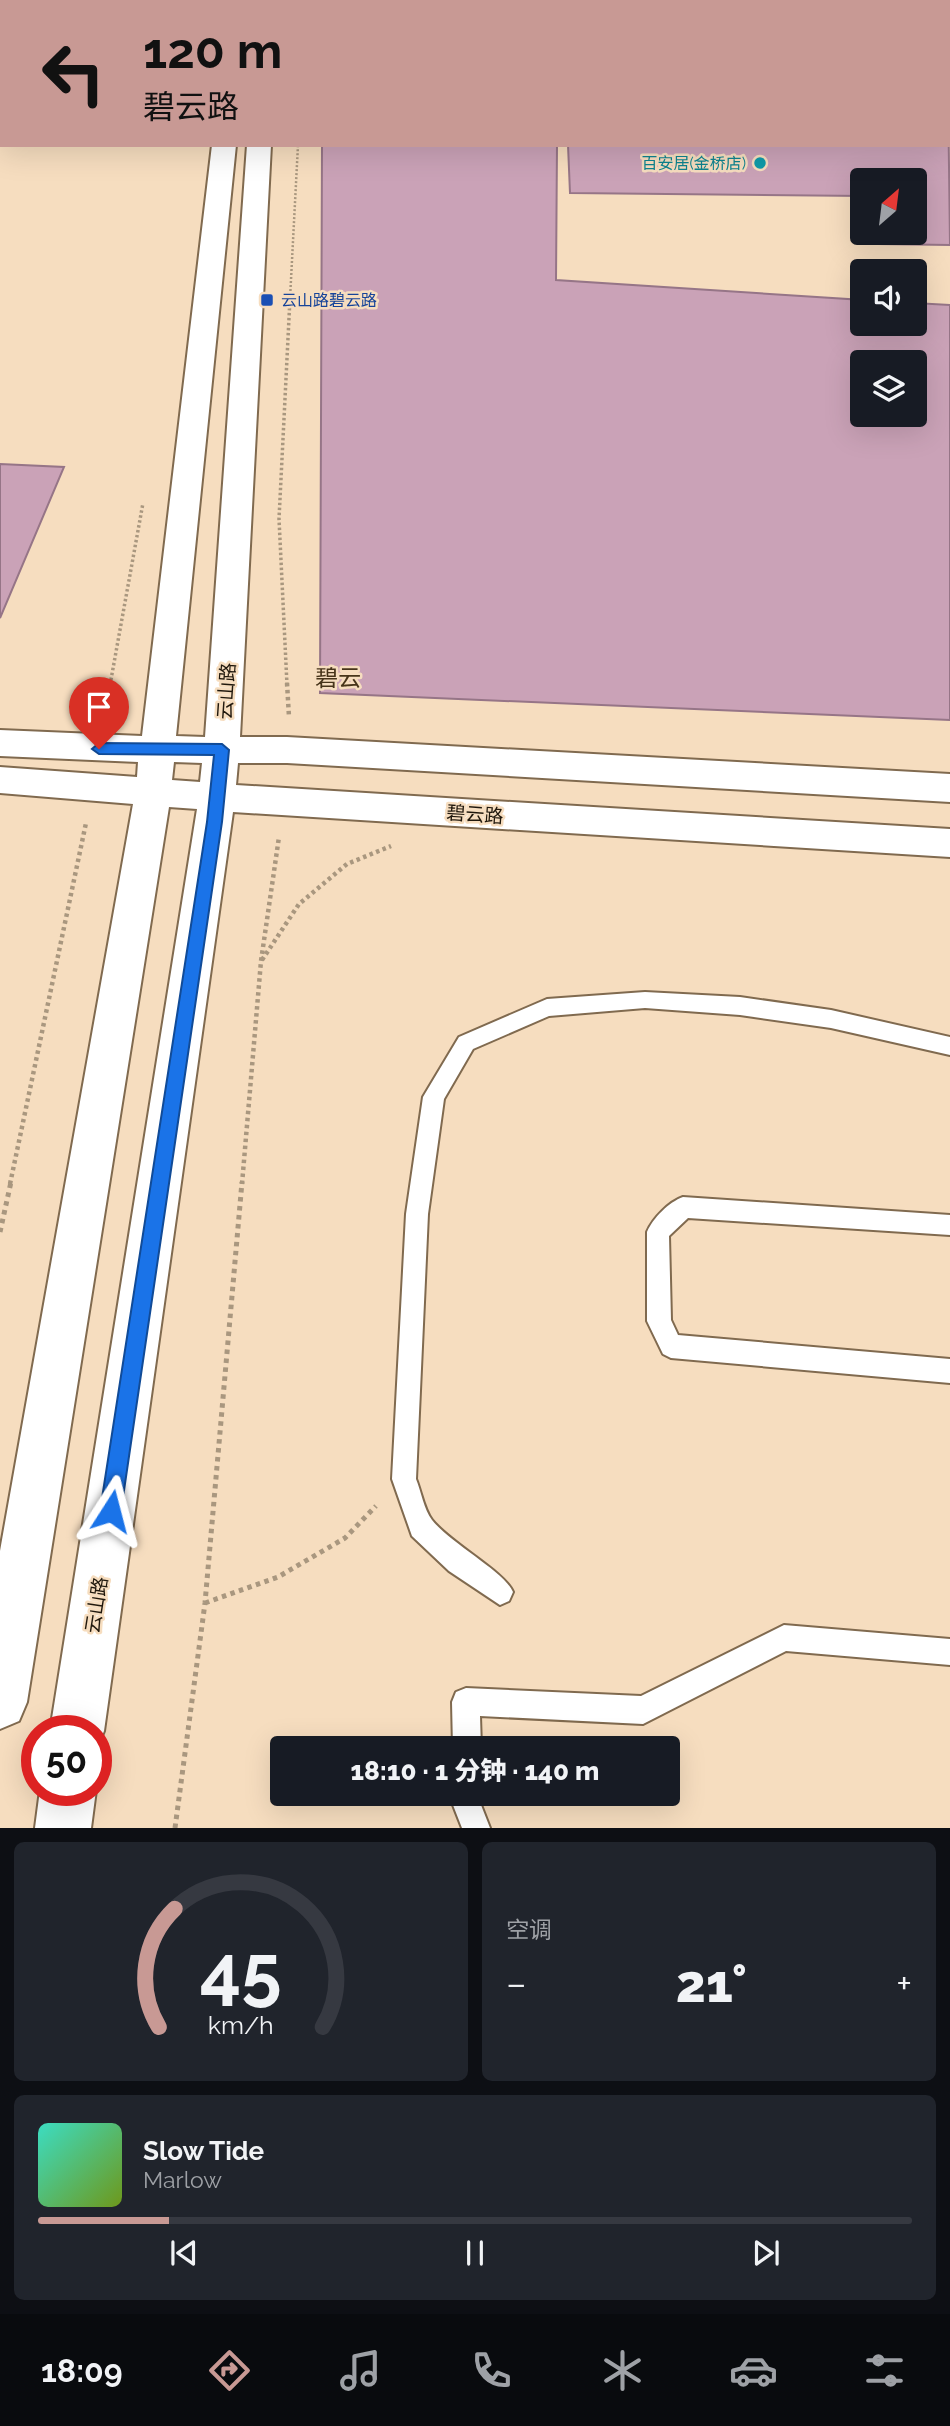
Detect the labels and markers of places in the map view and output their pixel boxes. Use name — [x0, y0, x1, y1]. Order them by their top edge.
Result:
place label: 百安居(金桥店) — [641, 154, 746, 173]
marker: 百安居(金桥店) — [752, 155, 768, 171]
place label: 云山路碧云路 — [281, 291, 377, 310]
marker: 云山路碧云路 — [259, 292, 275, 308]
pin — [69, 677, 129, 749]

